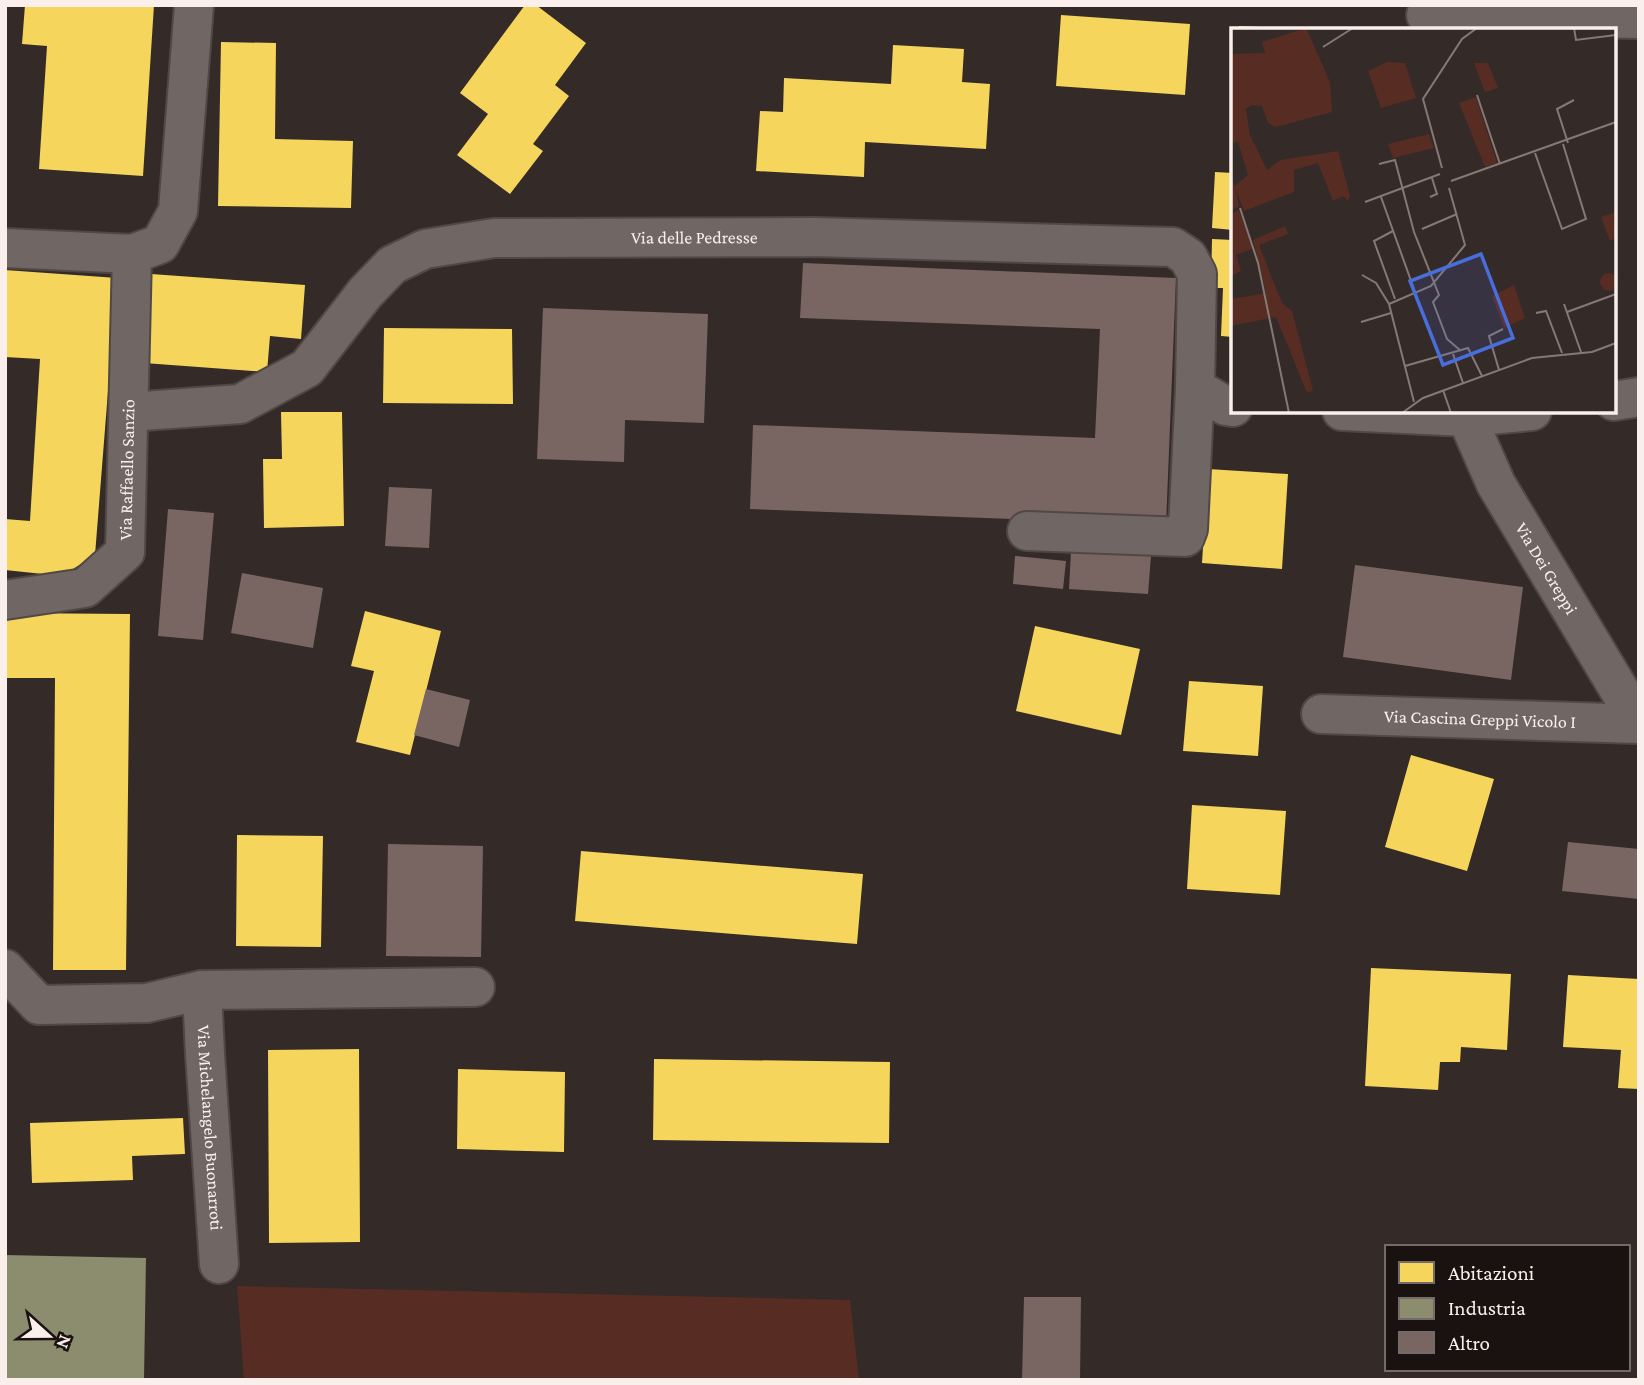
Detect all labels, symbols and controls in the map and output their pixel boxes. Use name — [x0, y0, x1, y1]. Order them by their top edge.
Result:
inset map — [1231, 28, 1616, 413]
street label: Via delle Pedresse — [631, 227, 758, 248]
street label: Via Raffaello Sanzio — [115, 399, 139, 540]
street label: Via Dei Greppi — [1511, 519, 1582, 618]
street label: Via Cascina Greppi Vicolo I — [1384, 706, 1576, 732]
street label: Via Michelangelo Buonarroti — [194, 1025, 227, 1231]
legend — [1385, 1245, 1630, 1371]
text: Abitazioni — [1448, 1261, 1535, 1285]
text: Industria — [1448, 1296, 1526, 1320]
north arrow — [14, 1301, 84, 1371]
text: Altro — [1448, 1331, 1490, 1355]
text: N — [52, 1332, 77, 1352]

